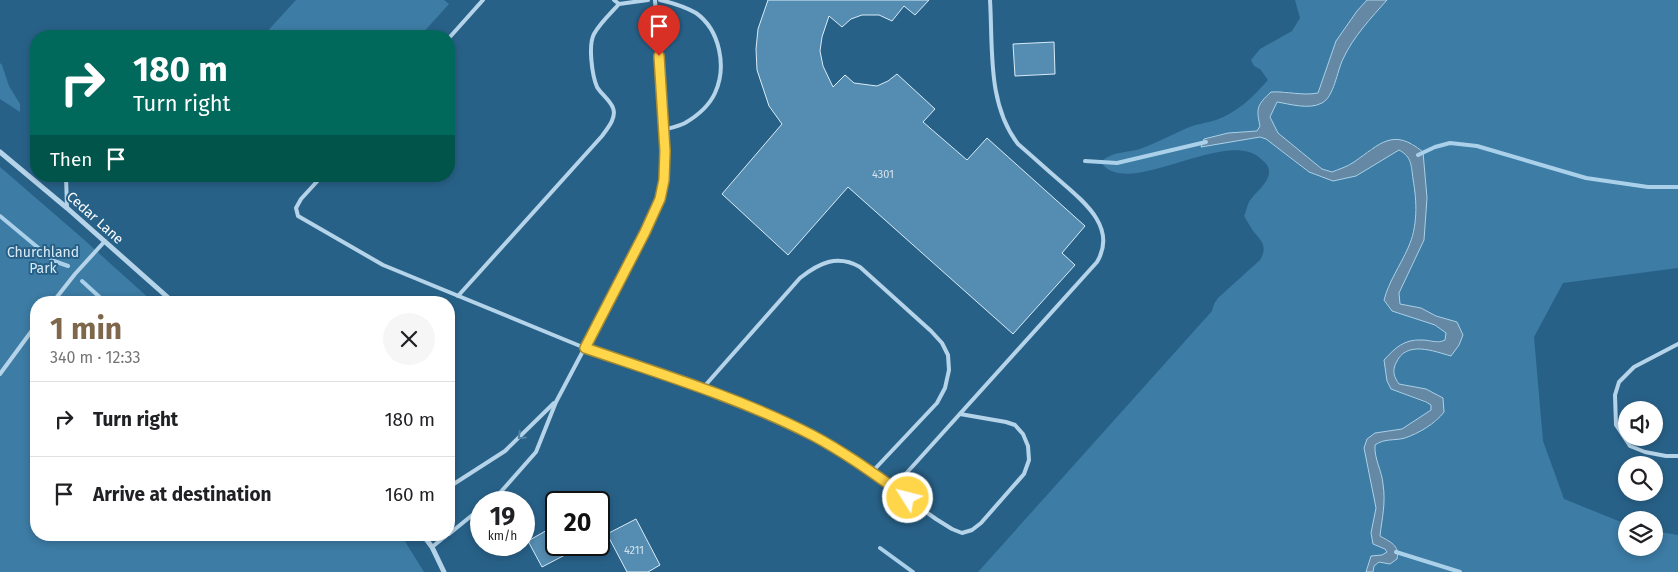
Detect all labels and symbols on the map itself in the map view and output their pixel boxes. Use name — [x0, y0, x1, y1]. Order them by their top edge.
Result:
pin — [638, 5, 680, 56]
house number: 4301 — [872, 168, 894, 181]
street label: Cedar Lane — [63, 188, 127, 248]
park label: Churchland Park — [7, 244, 79, 277]
one-way arrow — [518, 430, 527, 439]
position arrow — [881, 471, 933, 523]
speed limit sign: 20 — [545, 491, 610, 556]
house number: 4211 — [624, 544, 644, 557]

